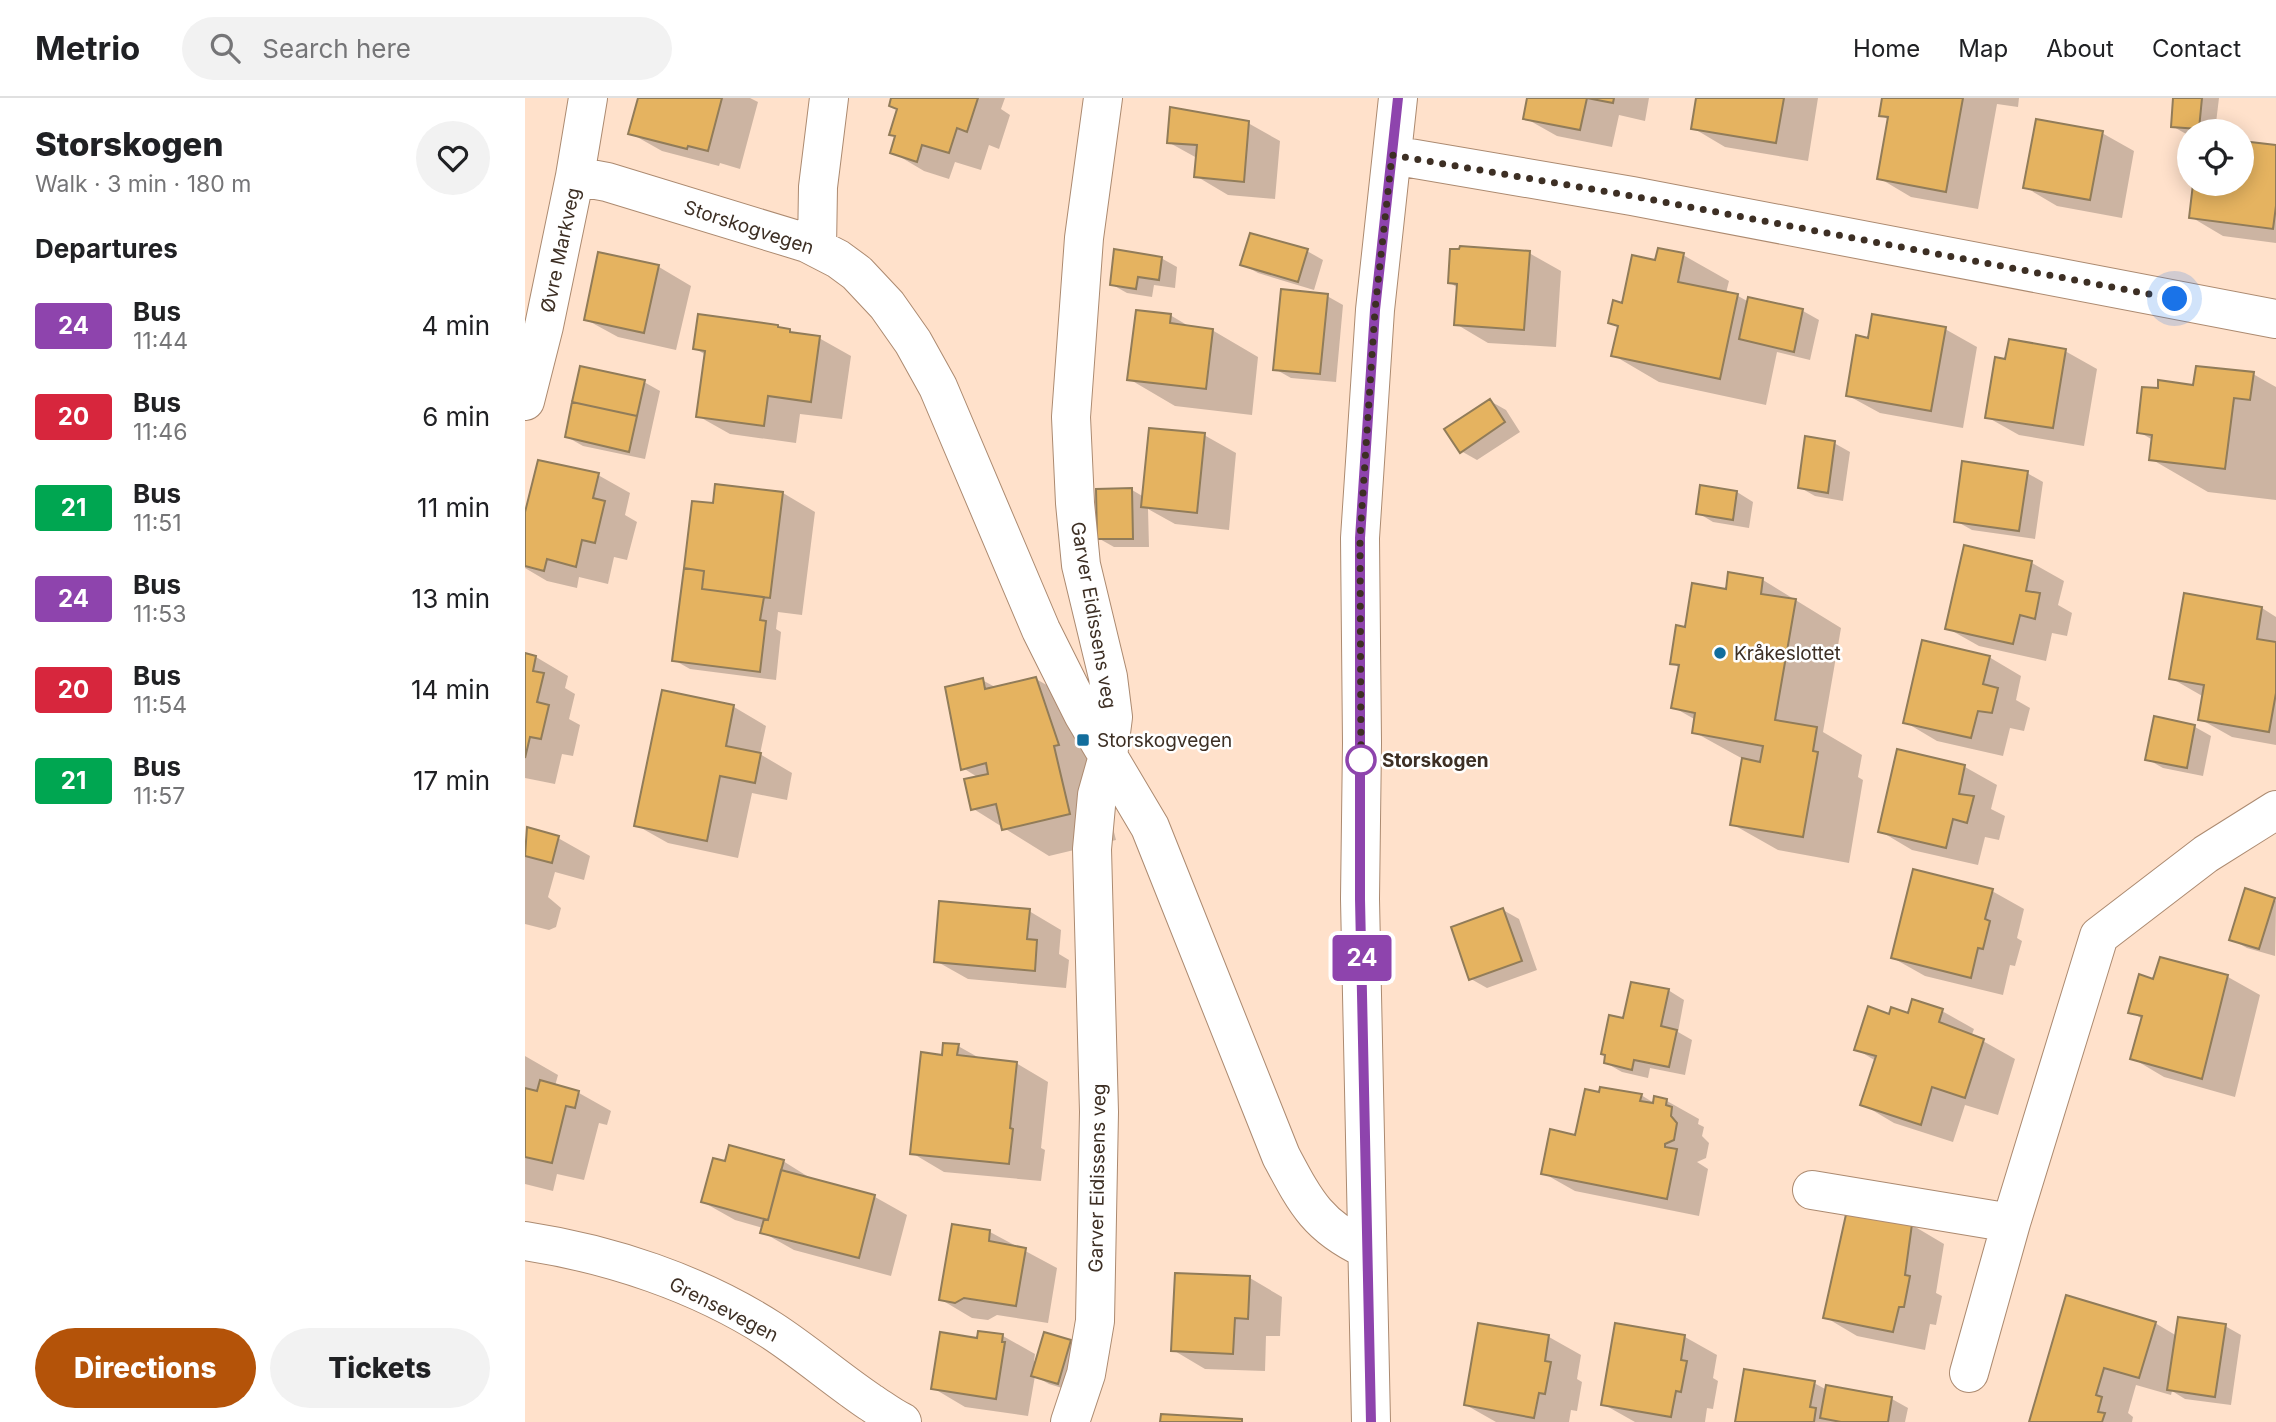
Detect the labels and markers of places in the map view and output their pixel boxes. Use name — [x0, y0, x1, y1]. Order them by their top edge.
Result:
place label: Kråkeslottet — [1734, 642, 1841, 665]
marker: Kråkeslottet — [1712, 645, 1728, 661]
place label: Storskogvegen — [1097, 729, 1232, 752]
marker: Storskogvegen — [1075, 732, 1091, 748]
marker: Storskogen — [1346, 745, 1376, 775]
place label: Storskogen — [1382, 749, 1489, 772]

